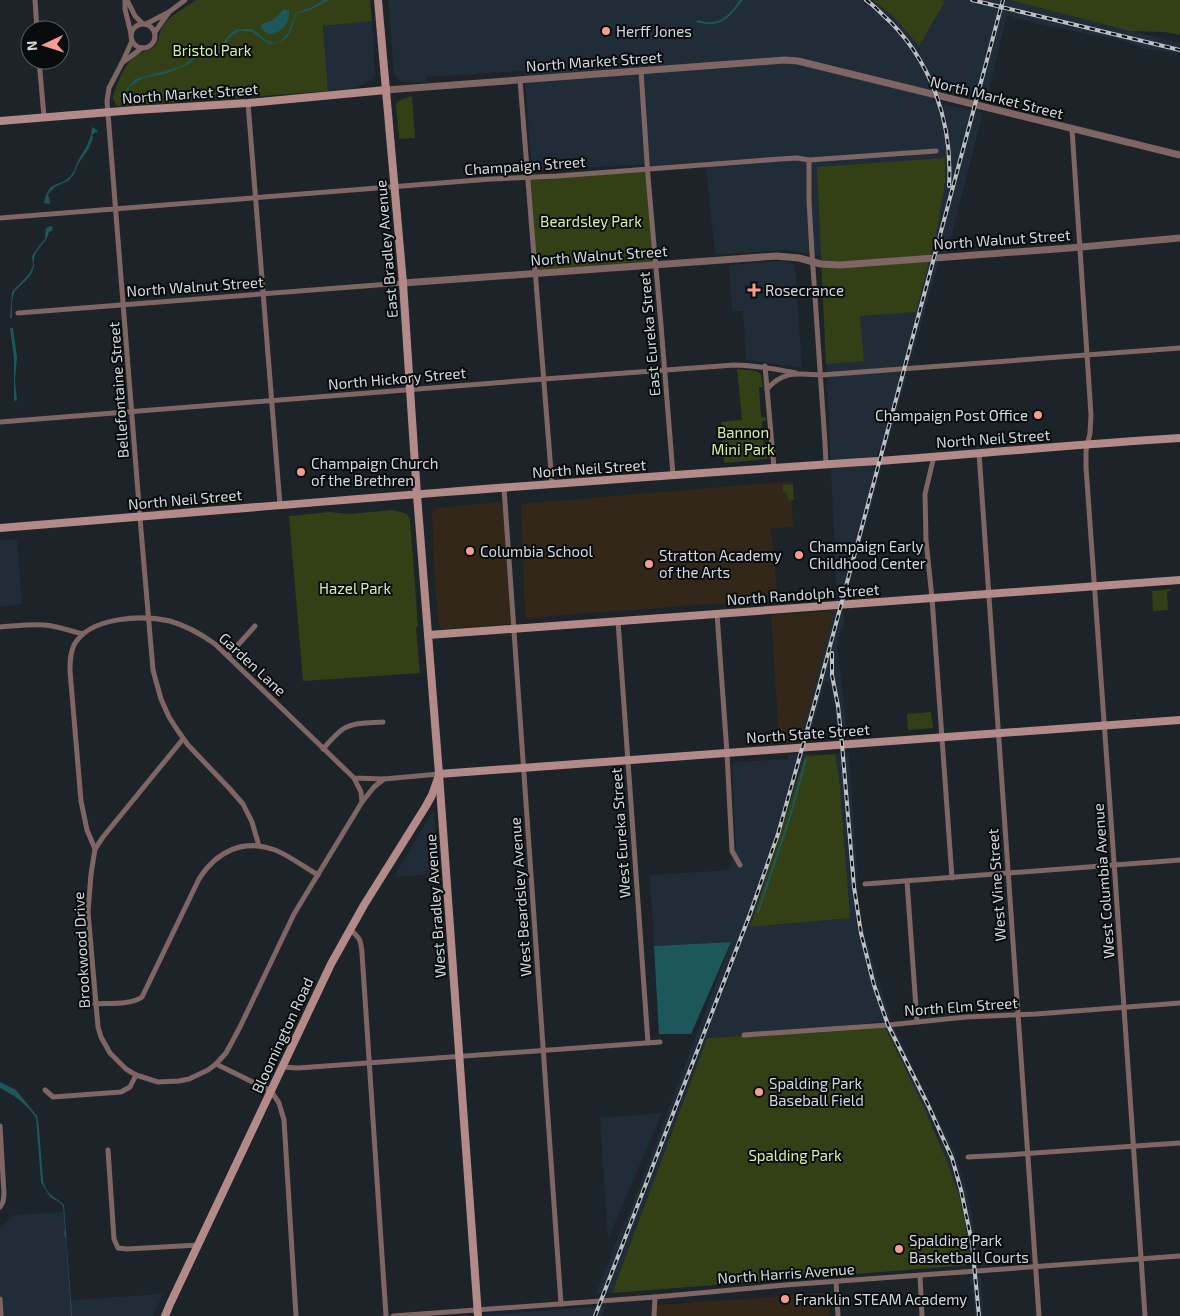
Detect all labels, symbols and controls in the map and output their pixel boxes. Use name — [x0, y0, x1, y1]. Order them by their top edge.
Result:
north arrow — [20, 20, 70, 70]
place label: Herff Jones — [616, 22, 692, 40]
marker: Herff Jones — [600, 25, 612, 37]
text: N — [23, 40, 40, 52]
park label: Bristol Park — [173, 41, 252, 59]
street label: North Market Street — [525, 47, 663, 75]
street label: North Market Street — [929, 72, 1066, 122]
street label: North Market Street — [121, 79, 259, 107]
street label: Champaign Street — [464, 152, 586, 178]
street label: East Bradley Avenue — [371, 179, 401, 319]
park label: Beardsley Park — [540, 212, 642, 230]
street label: North Walnut Street — [933, 225, 1071, 253]
street label: North Walnut Street — [530, 241, 668, 269]
street label: East Eureka Street — [635, 271, 663, 397]
street label: North Walnut Street — [126, 272, 264, 300]
place label: Rosecrance — [765, 281, 844, 299]
marker: Rosecrance — [747, 283, 761, 297]
street label: Bellefontaine Street — [104, 321, 132, 459]
street label: North Hickory Street — [327, 363, 467, 393]
place label: Champaign Post Office — [875, 406, 1028, 424]
marker: Champaign Post Office — [1032, 409, 1044, 421]
park label: Bannon Mini Park — [711, 423, 775, 458]
street label: North Neil Street — [935, 425, 1051, 451]
place label: Champaign Church of the Brethren — [311, 454, 438, 489]
street label: North Neil Street — [531, 455, 647, 481]
marker: Champaign Church of the Brethren — [295, 466, 307, 478]
street label: North Neil Street — [127, 485, 243, 513]
place label: Champaign Early Childhood Center — [809, 537, 926, 572]
place label: Columbia School — [480, 542, 594, 560]
marker: Columbia School — [464, 545, 476, 557]
place label: Stratton Academy of the Arts — [659, 546, 782, 581]
marker: Champaign Early Childhood Center — [793, 549, 805, 561]
marker: Stratton Academy of the Arts — [643, 558, 655, 570]
park label: Hazel Park — [319, 579, 391, 597]
street label: North Randolph Street — [726, 580, 880, 608]
street label: Garden Lane — [216, 628, 290, 700]
street label: North State Street — [746, 720, 871, 746]
street label: West Eureka Street — [606, 767, 634, 899]
street label: West Columbia Avenue — [1089, 803, 1117, 959]
street label: West Beardsley Avenue — [505, 817, 535, 977]
street label: West Vine Street — [983, 828, 1009, 942]
street label: West Bradley Avenue — [421, 833, 449, 979]
street label: Brookwood Drive — [69, 891, 93, 1009]
street label: Bloomington Road — [247, 974, 317, 1096]
street label: North Elm Street — [904, 993, 1019, 1019]
place label: Spalding Park Baseball Field — [769, 1074, 864, 1109]
marker: Spalding Park Baseball Field — [753, 1086, 765, 1098]
park label: Spalding Park — [748, 1146, 842, 1164]
place label: Spalding Park Basketball Courts — [909, 1231, 1029, 1266]
marker: Spalding Park Basketball Courts — [893, 1243, 905, 1255]
street label: North Harris Avenue — [717, 1259, 855, 1287]
place label: Franklin STEAM Academy — [795, 1290, 967, 1308]
marker: Franklin STEAM Academy — [779, 1293, 791, 1305]

